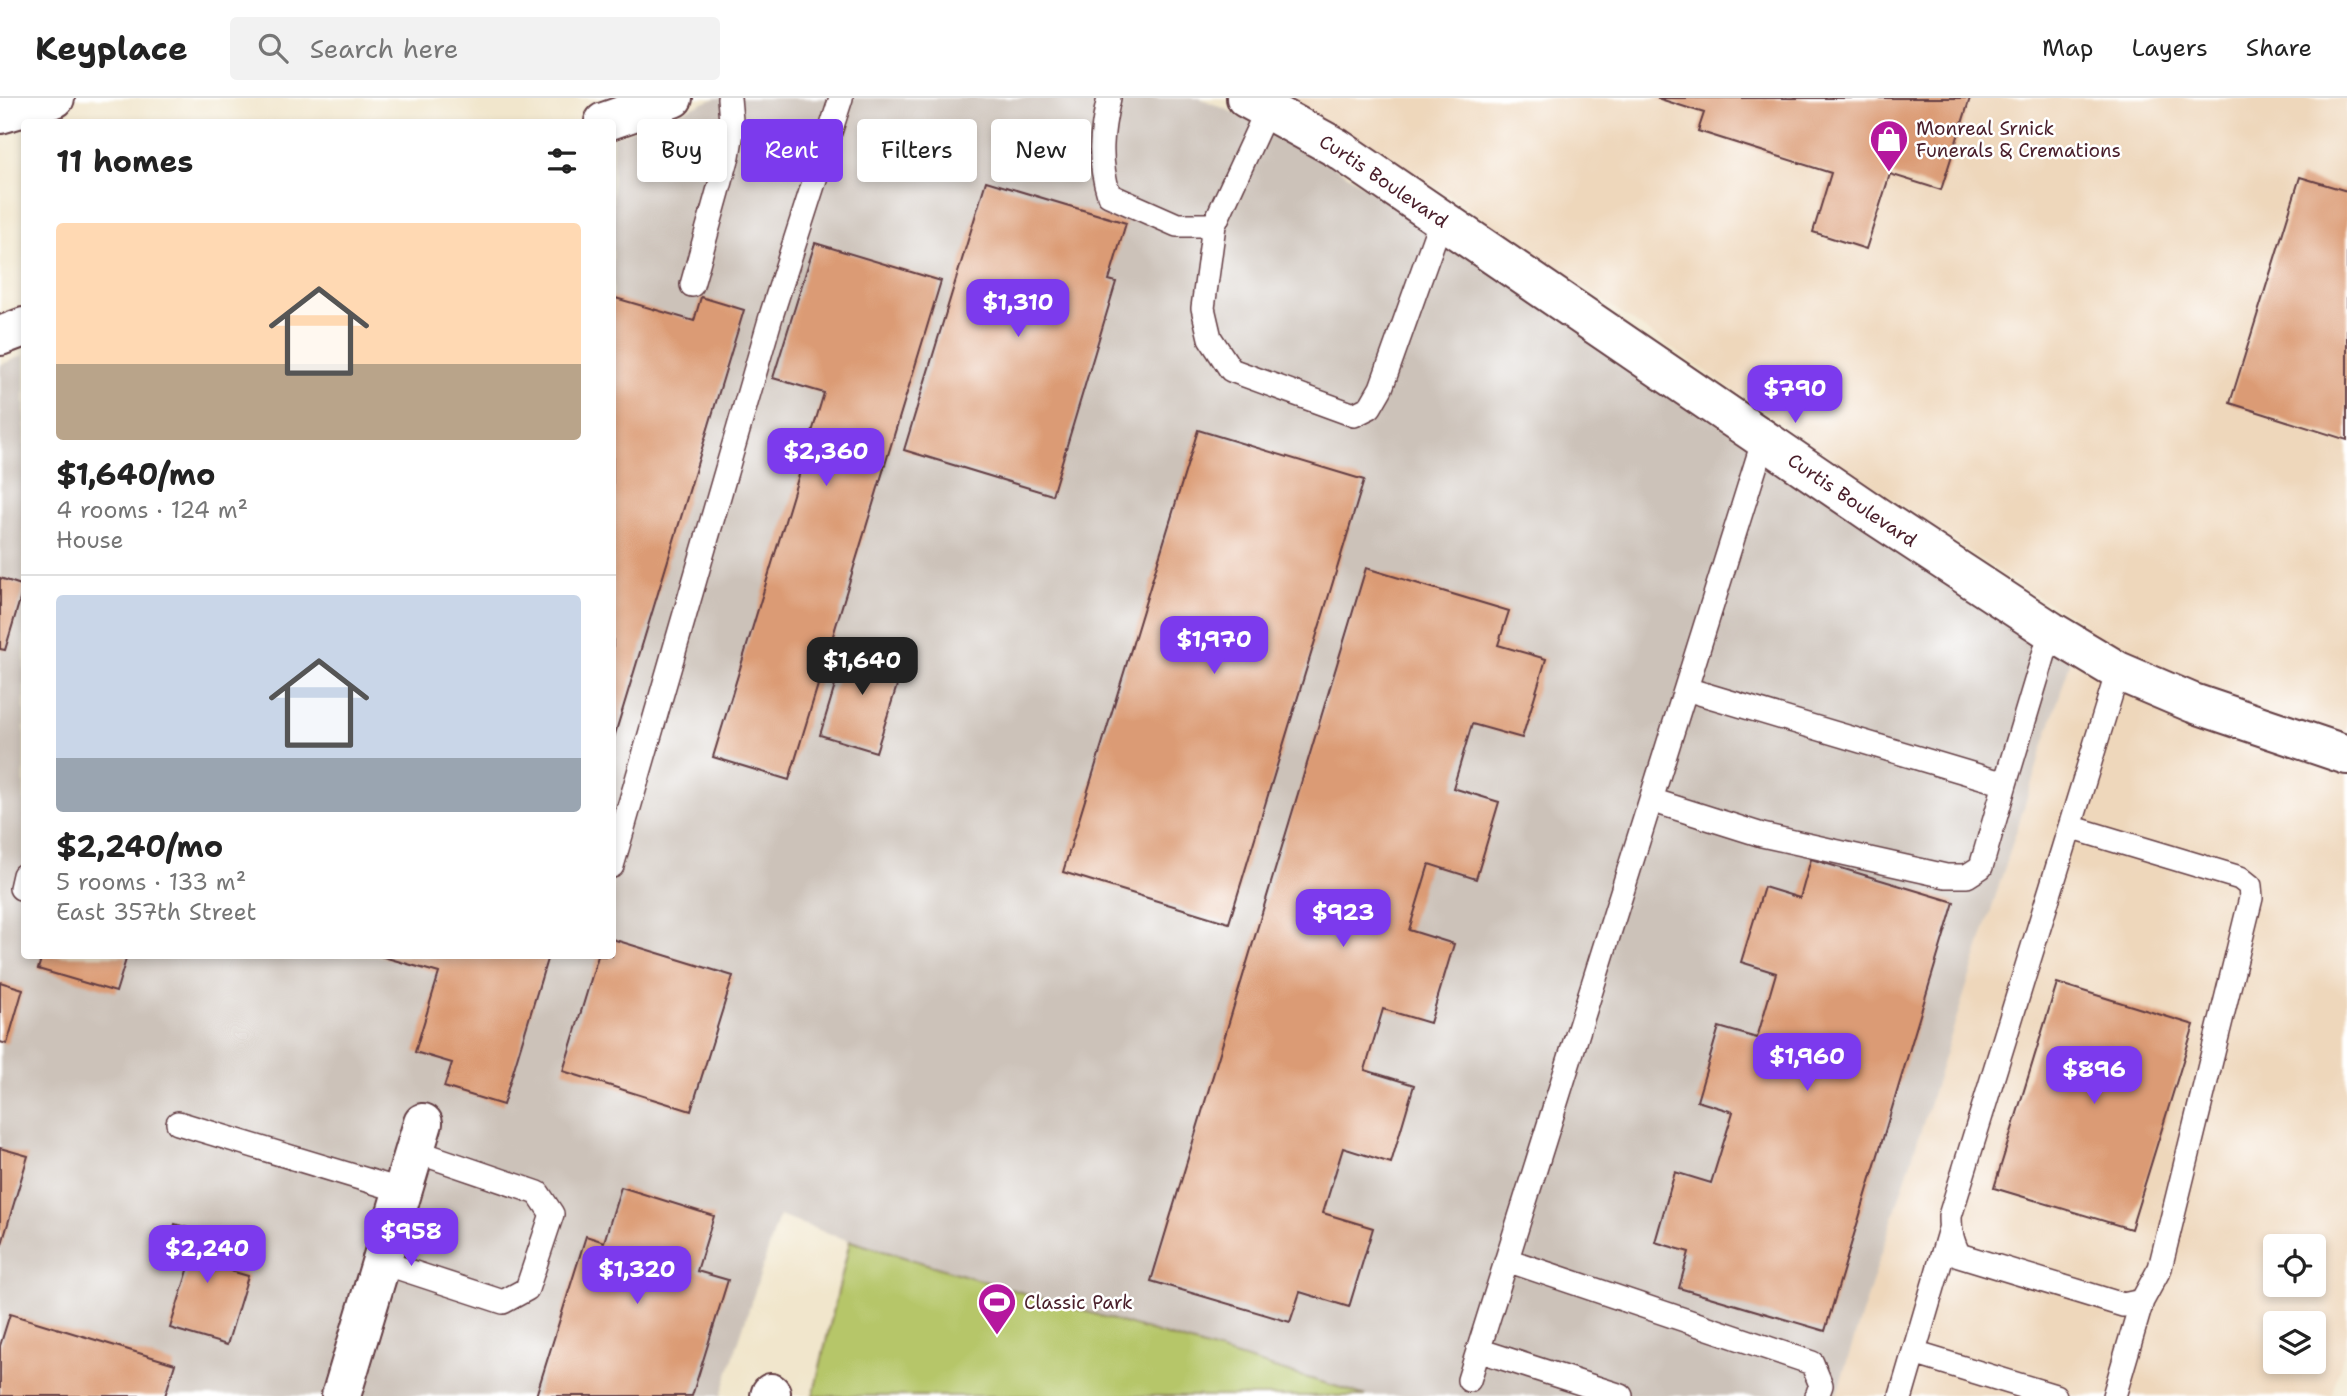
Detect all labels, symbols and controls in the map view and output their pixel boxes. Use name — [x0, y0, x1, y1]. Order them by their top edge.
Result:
search box — [230, 17, 720, 80]
text: Keyplace — [35, 26, 188, 71]
icon: search — [254, 29, 292, 67]
text: Search here — [310, 31, 458, 66]
text: Map — [2042, 32, 2093, 64]
text: Layers — [2131, 32, 2208, 64]
text: Share — [2246, 32, 2312, 64]
place label: Monreal Srnick Funerals & Cremations — [1916, 116, 2121, 163]
shop icon: Monreal Srnick Funerals & Cremations — [1868, 118, 1910, 173]
chip: Buy — [637, 119, 727, 182]
chip: Rent — [741, 119, 843, 182]
chip: Filters — [857, 119, 977, 182]
chip: New — [991, 119, 1091, 182]
street label: Curtis Boulevard — [1315, 129, 1453, 233]
text: 11 homes — [56, 141, 193, 182]
icon: filters — [543, 142, 581, 180]
icon: home — [256, 268, 382, 394]
pin: $1,310 — [961, 280, 1075, 339]
text: $1,310 — [982, 287, 1054, 317]
pin: $790 — [1754, 366, 1836, 425]
text: $790 — [1763, 373, 1827, 403]
pin: $2,360 — [769, 428, 883, 488]
text: $2,360 — [783, 436, 869, 466]
street label: Curtis Boulevard — [1783, 448, 1922, 553]
text: $1,640/mo — [56, 454, 215, 495]
text: 4 rooms · 124 m² — [56, 495, 248, 525]
text: House — [56, 525, 124, 555]
pin: $1,970 — [1157, 616, 1271, 676]
text: $1,970 — [1176, 624, 1252, 654]
pin: $1,640 — [805, 638, 919, 697]
icon: home — [256, 640, 382, 766]
text: $1,640 — [823, 645, 901, 675]
text: $2,240/mo — [56, 826, 223, 867]
text: 5 rooms · 133 m² — [56, 867, 246, 897]
pin: $923 — [1302, 890, 1384, 949]
text: East 357th Street — [56, 897, 257, 927]
text: $923 — [1312, 897, 1374, 927]
pin: $1,960 — [1750, 1034, 1864, 1093]
text: $1,960 — [1769, 1041, 1845, 1071]
pin: $896 — [2053, 1046, 2135, 1106]
text: $896 — [2062, 1054, 2126, 1084]
pin: $958 — [370, 1208, 452, 1268]
text: $958 — [380, 1216, 442, 1246]
pin: $2,240 — [150, 1226, 264, 1285]
text: $2,240 — [165, 1233, 249, 1263]
map controls — [2263, 1234, 2326, 1374]
button: locate — [2263, 1234, 2326, 1297]
pin: $1,320 — [580, 1246, 694, 1306]
text: $1,320 — [598, 1254, 676, 1284]
sports icon: Classic Park — [976, 1281, 1018, 1336]
place label: Classic Park — [1024, 1290, 1133, 1315]
button: layers — [2263, 1311, 2326, 1374]

